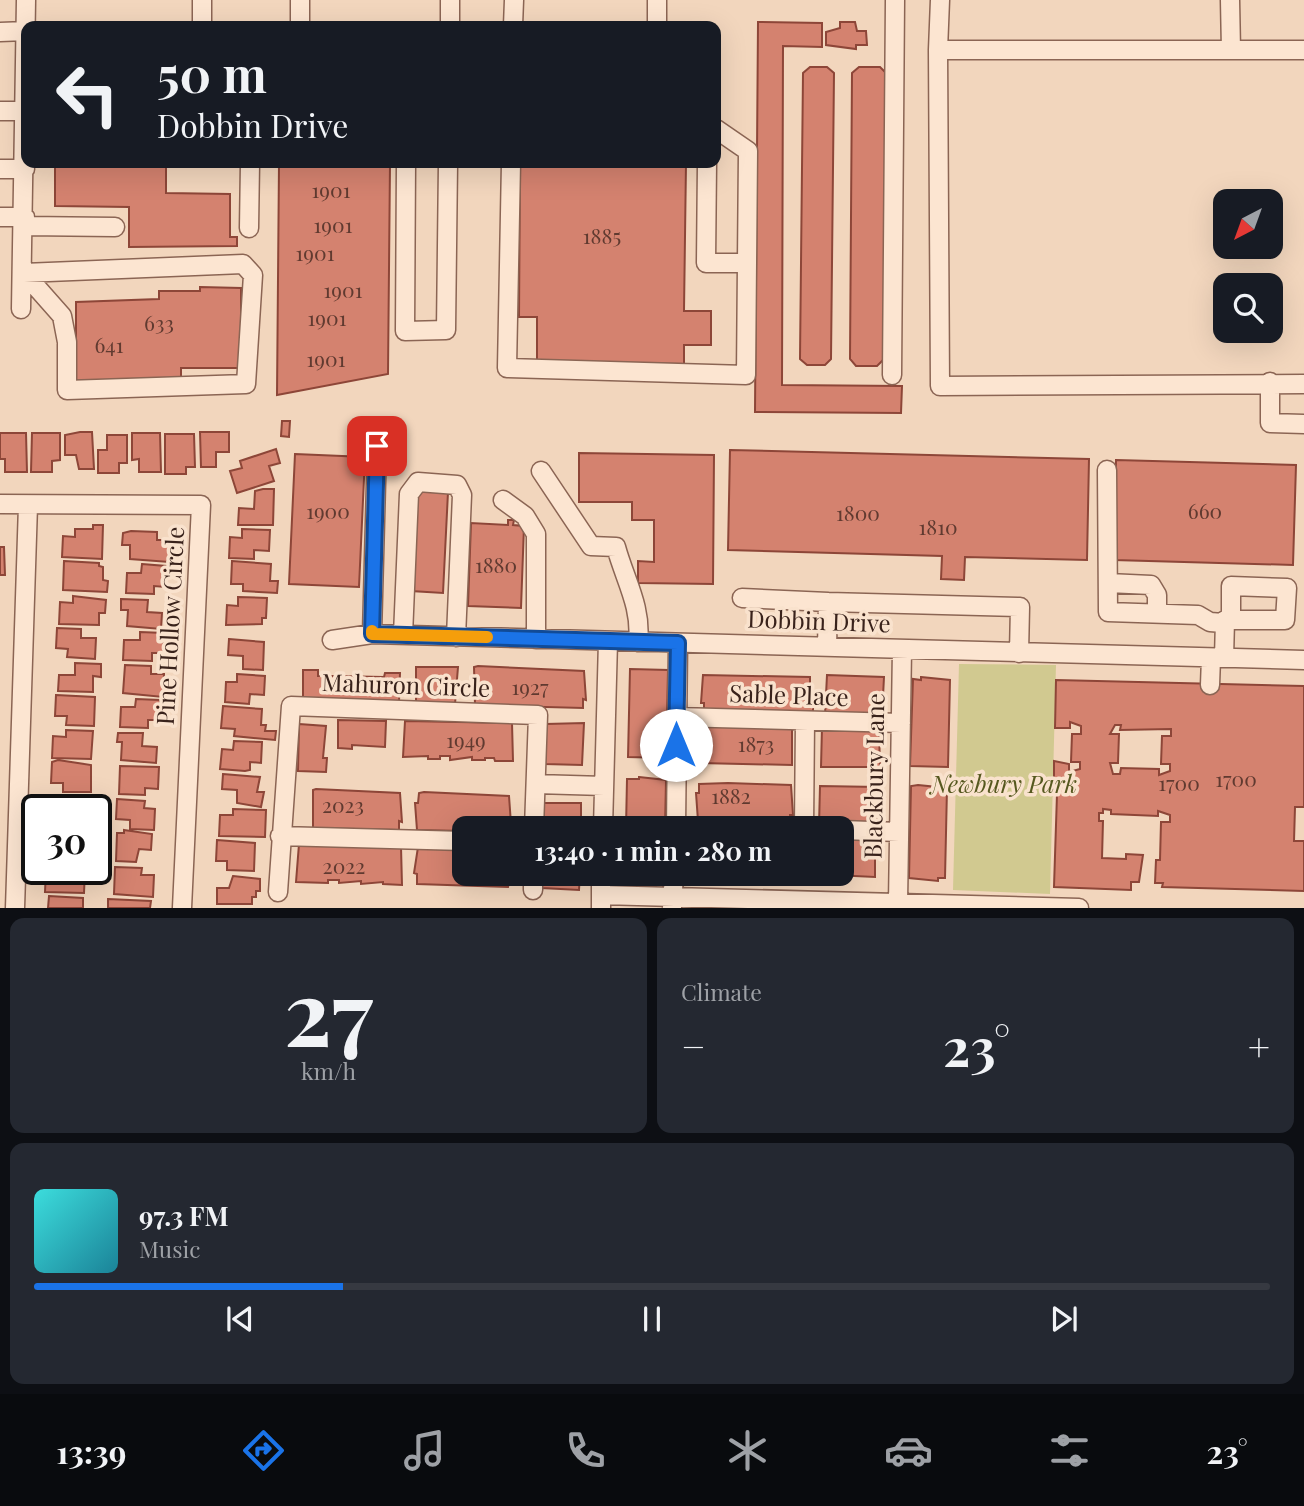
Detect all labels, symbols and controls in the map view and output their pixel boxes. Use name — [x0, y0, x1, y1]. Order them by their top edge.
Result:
text: 50 m — [157, 40, 267, 105]
icon: left — [42, 49, 133, 140]
text: Dobbin Drive — [157, 103, 348, 146]
house number: 1901 — [312, 175, 351, 203]
north arrow — [1213, 189, 1283, 259]
map controls — [1213, 189, 1283, 343]
house number: 1901 — [314, 210, 353, 238]
house number: 1885 — [583, 221, 621, 249]
house number: 1901 — [296, 238, 335, 266]
button: search — [1213, 273, 1283, 343]
house number: 1901 — [324, 275, 363, 303]
house number: 1901 — [308, 303, 347, 331]
house number: 633 — [144, 308, 174, 336]
house number: 641 — [94, 330, 124, 358]
house number: 1901 — [307, 344, 346, 372]
pin — [347, 416, 407, 476]
icon: arrive — [358, 427, 396, 465]
house number: 1900 — [306, 496, 350, 524]
house number: 660 — [1188, 496, 1222, 524]
house number: 1800 — [836, 498, 880, 526]
house number: 1810 — [918, 512, 958, 540]
street label: Pine Hollow Circle — [148, 526, 190, 726]
house number: 1880 — [475, 550, 517, 578]
street label: Dobbin Drive — [747, 602, 891, 638]
street label: Mahuron Circle — [321, 665, 491, 703]
house number: 1927 — [511, 672, 549, 700]
street label: Sable Place — [729, 676, 849, 712]
street label: Blackbury Lane — [856, 693, 890, 859]
position arrow — [639, 708, 713, 782]
house number: 1949 — [446, 725, 486, 753]
house number: 1873 — [738, 729, 774, 757]
house number: 1700 — [1215, 764, 1257, 792]
park label: Newbury Park — [929, 767, 1077, 799]
house number: 1700 — [1158, 768, 1200, 796]
house number: 1882 — [711, 781, 751, 809]
house number: 2023 — [322, 790, 364, 818]
speed limit sign: 30 — [21, 794, 112, 885]
text: 13:40 · 1 min · 280 m — [534, 833, 772, 868]
house number: 2022 — [323, 851, 365, 879]
text: 27 — [284, 949, 373, 1070]
text: Climate — [681, 976, 762, 1007]
text: 23° — [943, 1011, 1010, 1080]
text: − — [681, 1020, 706, 1071]
text: + — [1248, 1020, 1270, 1071]
text: km/h — [301, 1055, 356, 1086]
text: 97.3 FM — [139, 1198, 229, 1233]
text: Music — [139, 1233, 200, 1264]
icon: previous — [221, 1300, 259, 1338]
icon: pause — [633, 1300, 671, 1338]
icon: next — [1045, 1300, 1083, 1338]
icon: directions — [239, 1426, 288, 1475]
icon: music — [400, 1426, 449, 1475]
icon: phone — [561, 1426, 610, 1475]
icon: climate — [723, 1426, 772, 1475]
icon: car — [884, 1426, 933, 1475]
icon: filters — [1045, 1426, 1094, 1475]
text: 13:39 — [56, 1429, 126, 1472]
text: 23° — [1206, 1429, 1248, 1472]

